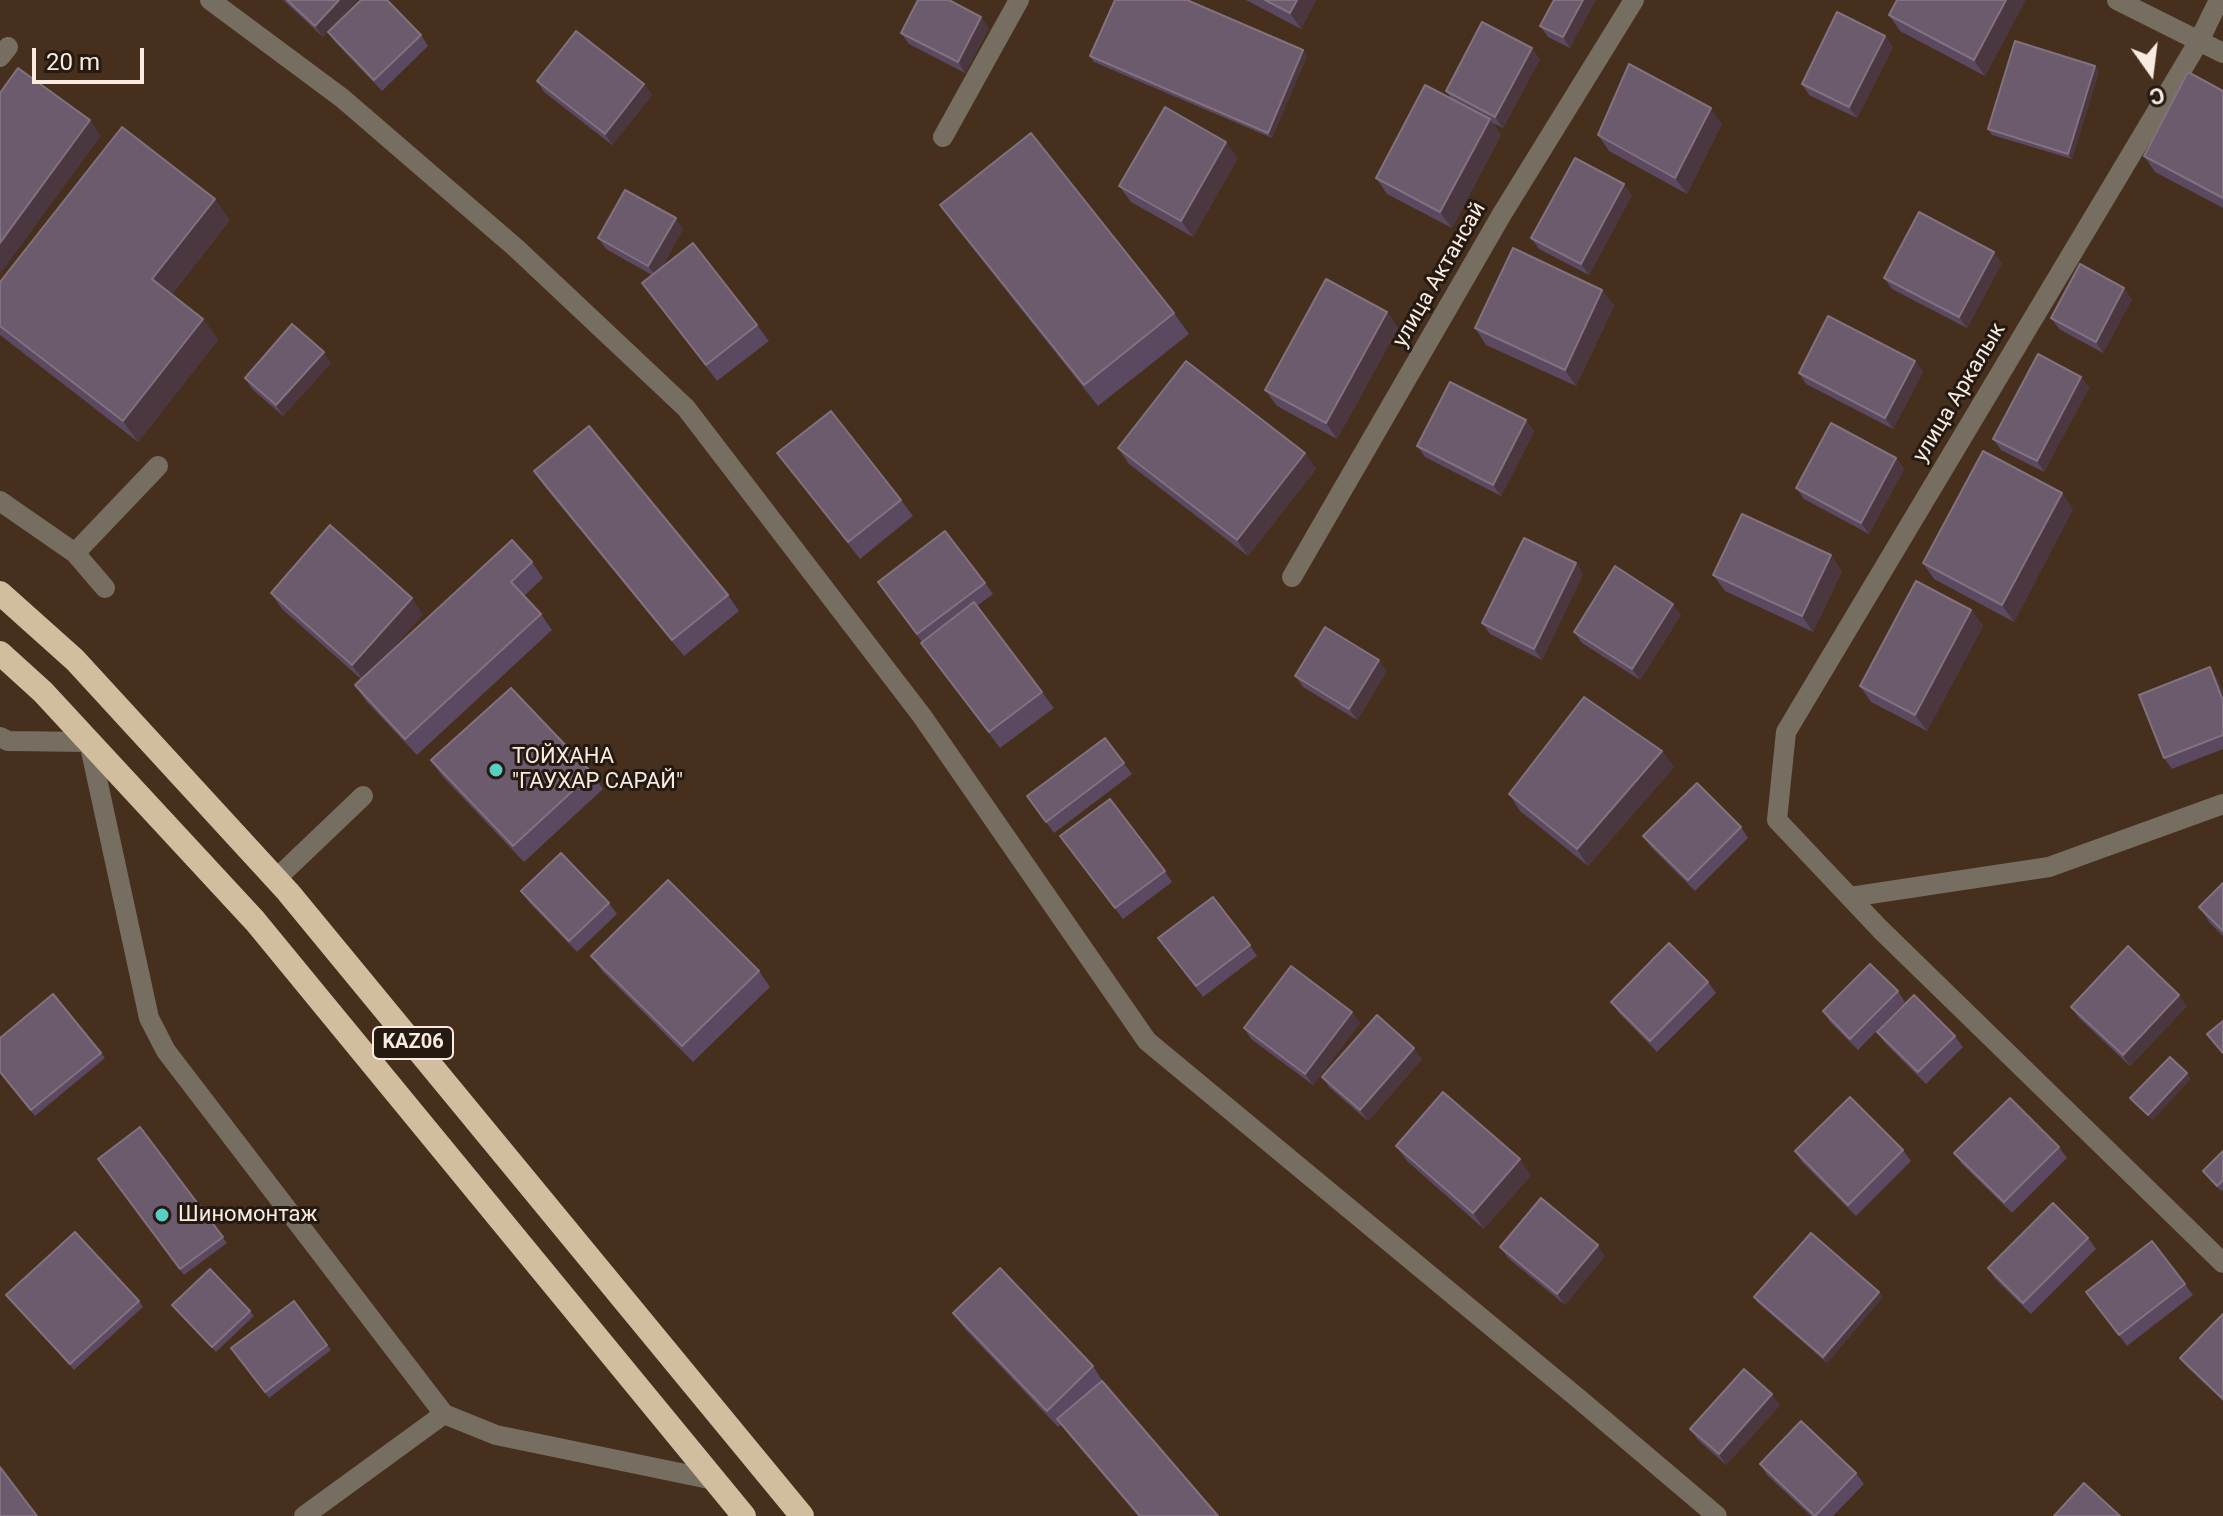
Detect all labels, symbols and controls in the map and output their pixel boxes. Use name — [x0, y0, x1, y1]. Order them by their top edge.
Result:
scale bar — [36, 32, 148, 82]
north arrow — [2111, 32, 2191, 112]
text: 20 m — [46, 48, 100, 76]
text: С — [2147, 82, 2167, 110]
street label: улица Актансай — [1388, 198, 1492, 352]
street label: улица Аркалык — [1908, 318, 2012, 468]
place label: ТОЙХАНА "ГАУХАР САРАЙ" — [512, 744, 683, 796]
marker: ТОЙХАНА "ГАУХАР САРАЙ" — [487, 761, 505, 779]
road number: KАZ06 — [373, 1027, 453, 1059]
place label: Шиномонтаж — [178, 1202, 317, 1228]
marker: Шиномонтаж — [153, 1206, 171, 1224]

